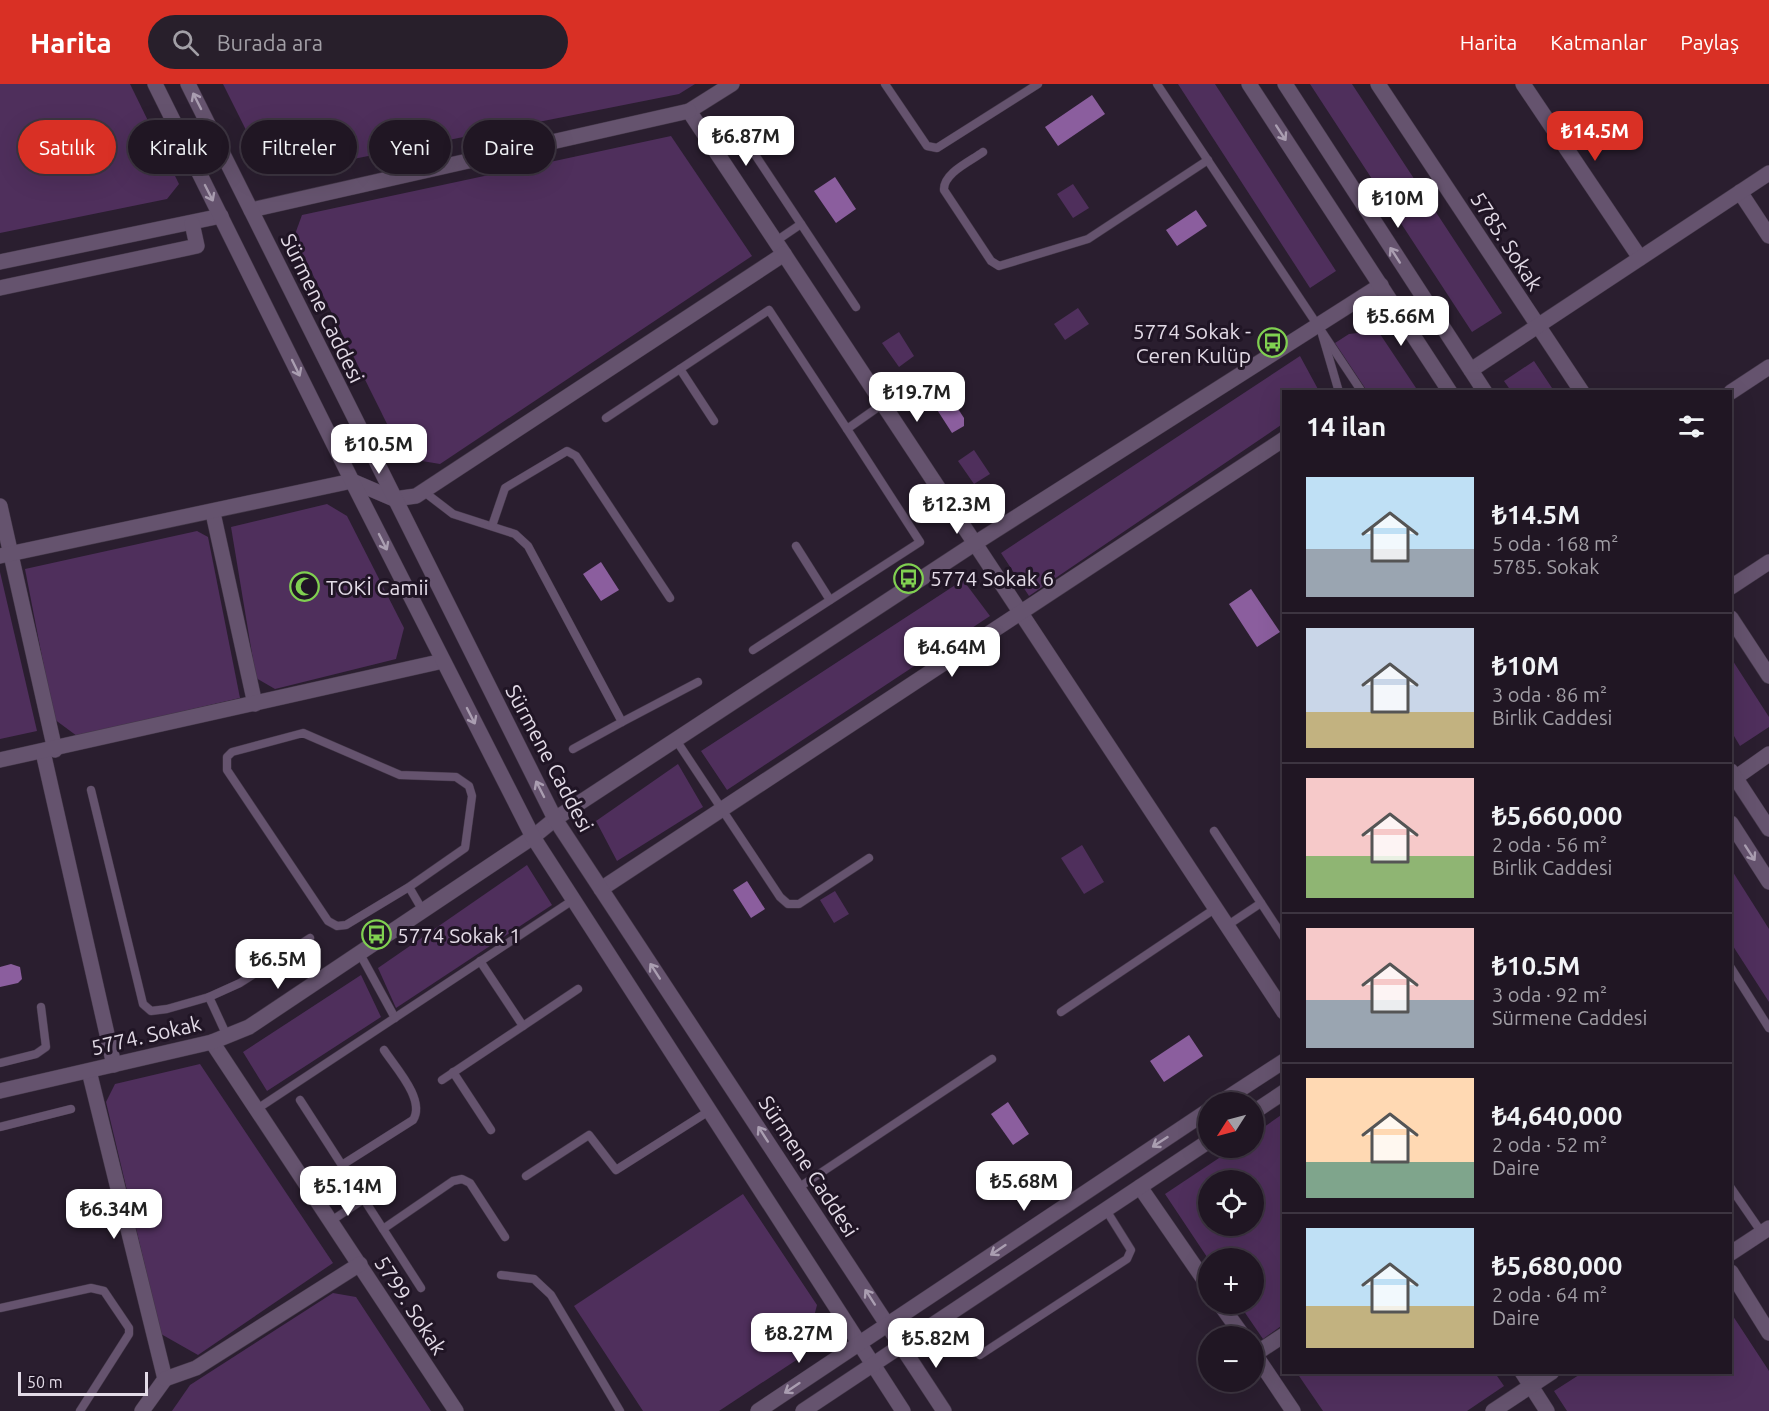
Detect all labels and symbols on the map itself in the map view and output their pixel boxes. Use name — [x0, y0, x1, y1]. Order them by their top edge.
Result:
one-way arrow — [191, 93, 203, 110]
pin: ₺14.5M — [1546, 111, 1644, 162]
pin: ₺6.87M — [697, 116, 795, 167]
one-way arrow — [1275, 124, 1287, 141]
pin: ₺10M — [1362, 178, 1434, 229]
one-way arrow — [203, 184, 215, 201]
street label: 5785. Sokak — [1466, 187, 1548, 295]
street label: Sürmene Caddesi — [276, 229, 370, 387]
one-way arrow — [1389, 246, 1402, 263]
pin: ₺5.66M — [1352, 296, 1450, 347]
place label: 5774 Sokak - Ceren Kulüp — [1133, 319, 1251, 367]
bus stop icon: 5774 Sokak - Ceren Kulüp — [1256, 327, 1288, 359]
one-way arrow — [290, 358, 302, 376]
pin: ₺19.7M — [868, 372, 966, 423]
pin: ₺10.5M — [330, 424, 428, 475]
pin: ₺12.3M — [908, 484, 1006, 535]
one-way arrow — [377, 533, 389, 551]
bus stop icon: 5774 Sokak 6 — [893, 562, 925, 594]
place label: 5774 Sokak 6 — [930, 566, 1054, 590]
mosque icon: TOKİ Camii — [289, 571, 321, 603]
place label: TOKİ Camii — [326, 575, 429, 599]
pin: ₺4.64M — [903, 627, 1001, 678]
street label: Sürmene Caddesi — [501, 680, 599, 836]
one-way arrow — [465, 707, 477, 724]
one-way arrow — [534, 780, 545, 798]
one-way arrow — [1744, 844, 1756, 860]
bus stop icon: 5774 Sokak 1 — [360, 919, 392, 951]
place label: 5774 Sokak 1 — [397, 923, 521, 947]
pin: ₺6.5M — [236, 939, 320, 990]
one-way arrow — [649, 963, 661, 980]
street label: 5774. Sokak — [88, 1011, 204, 1059]
street label: Sürmene Caddesi — [755, 1091, 863, 1241]
north arrow — [1198, 1092, 1264, 1158]
one-way arrow — [757, 1126, 769, 1142]
one-way arrow — [1152, 1137, 1169, 1149]
pin: ₺5.68M — [975, 1161, 1073, 1212]
pin: ₺5.14M — [299, 1166, 397, 1217]
pin: ₺6.34M — [65, 1189, 163, 1240]
one-way arrow — [990, 1244, 1006, 1256]
street label: 5799. Sokak — [370, 1251, 452, 1359]
one-way arrow — [863, 1289, 875, 1306]
pin: ₺8.27M — [750, 1313, 848, 1364]
pin: ₺5.82M — [887, 1318, 985, 1369]
scale bar — [18, 1369, 148, 1396]
one-way arrow — [785, 1382, 801, 1394]

